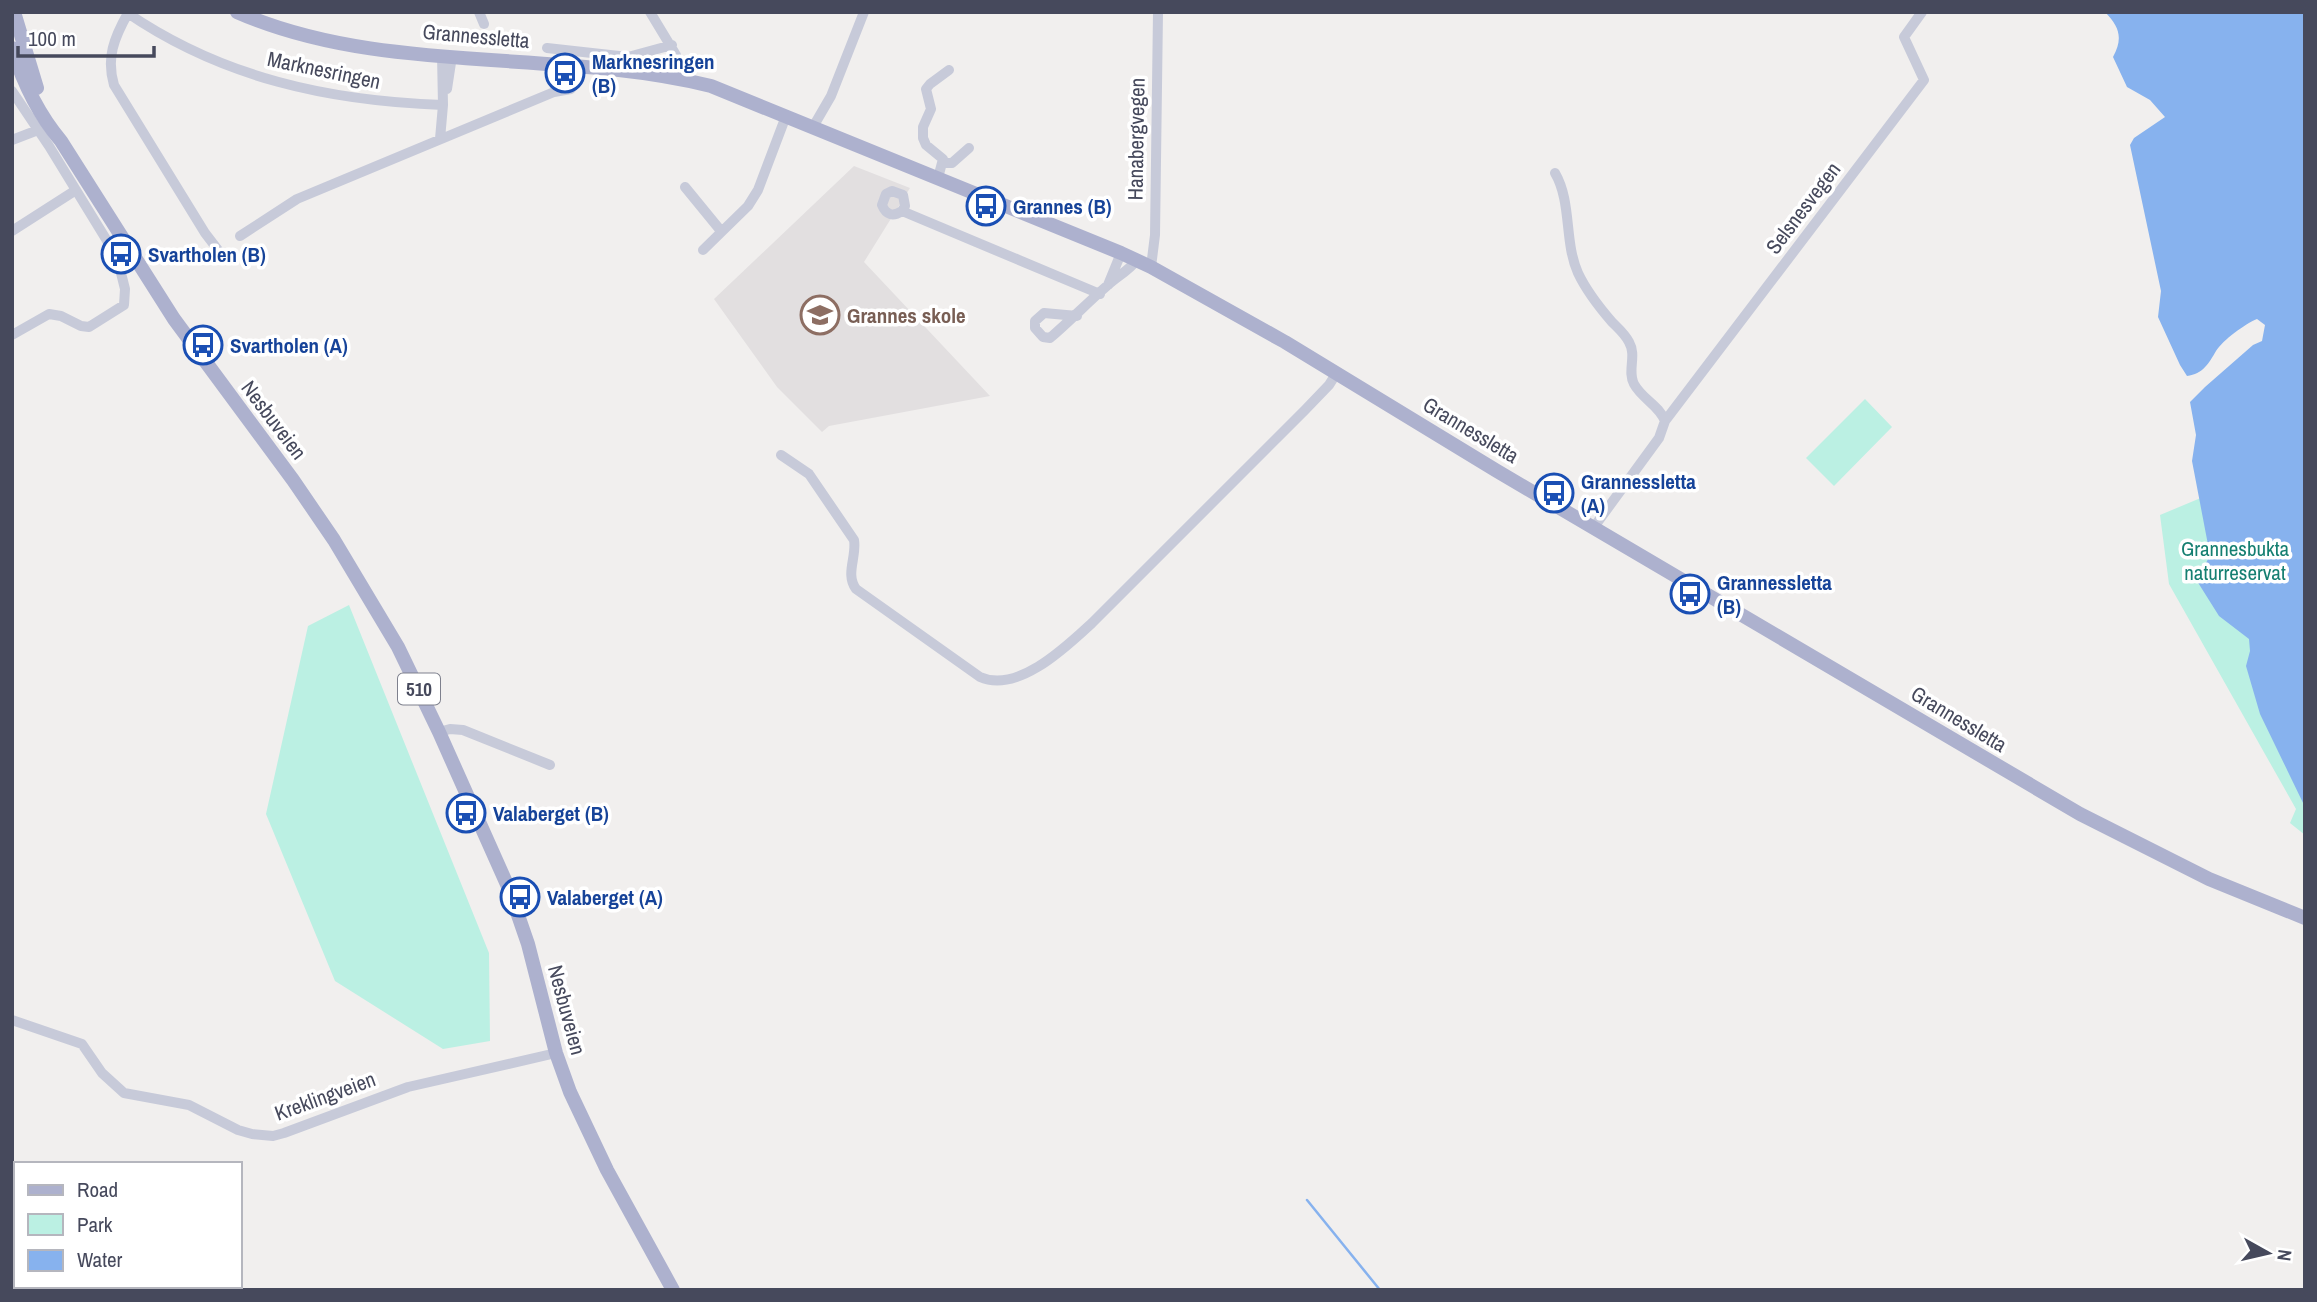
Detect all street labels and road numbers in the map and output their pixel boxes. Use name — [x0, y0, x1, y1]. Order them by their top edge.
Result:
street label: Grannessletta — [421, 17, 531, 55]
street label: Marknesringen — [265, 44, 383, 96]
street label: Hanabergvegen — [1120, 77, 1152, 201]
street label: Selsnesvegen — [1759, 156, 1847, 260]
street label: Nesbuveien — [235, 375, 313, 465]
street label: Grannessletta — [1418, 390, 1525, 470]
road number: 510 — [398, 674, 440, 704]
street label: Grannessletta — [1906, 679, 2013, 759]
street label: Nesbuveien — [541, 962, 593, 1058]
street label: Kreklingveien — [271, 1064, 379, 1128]

